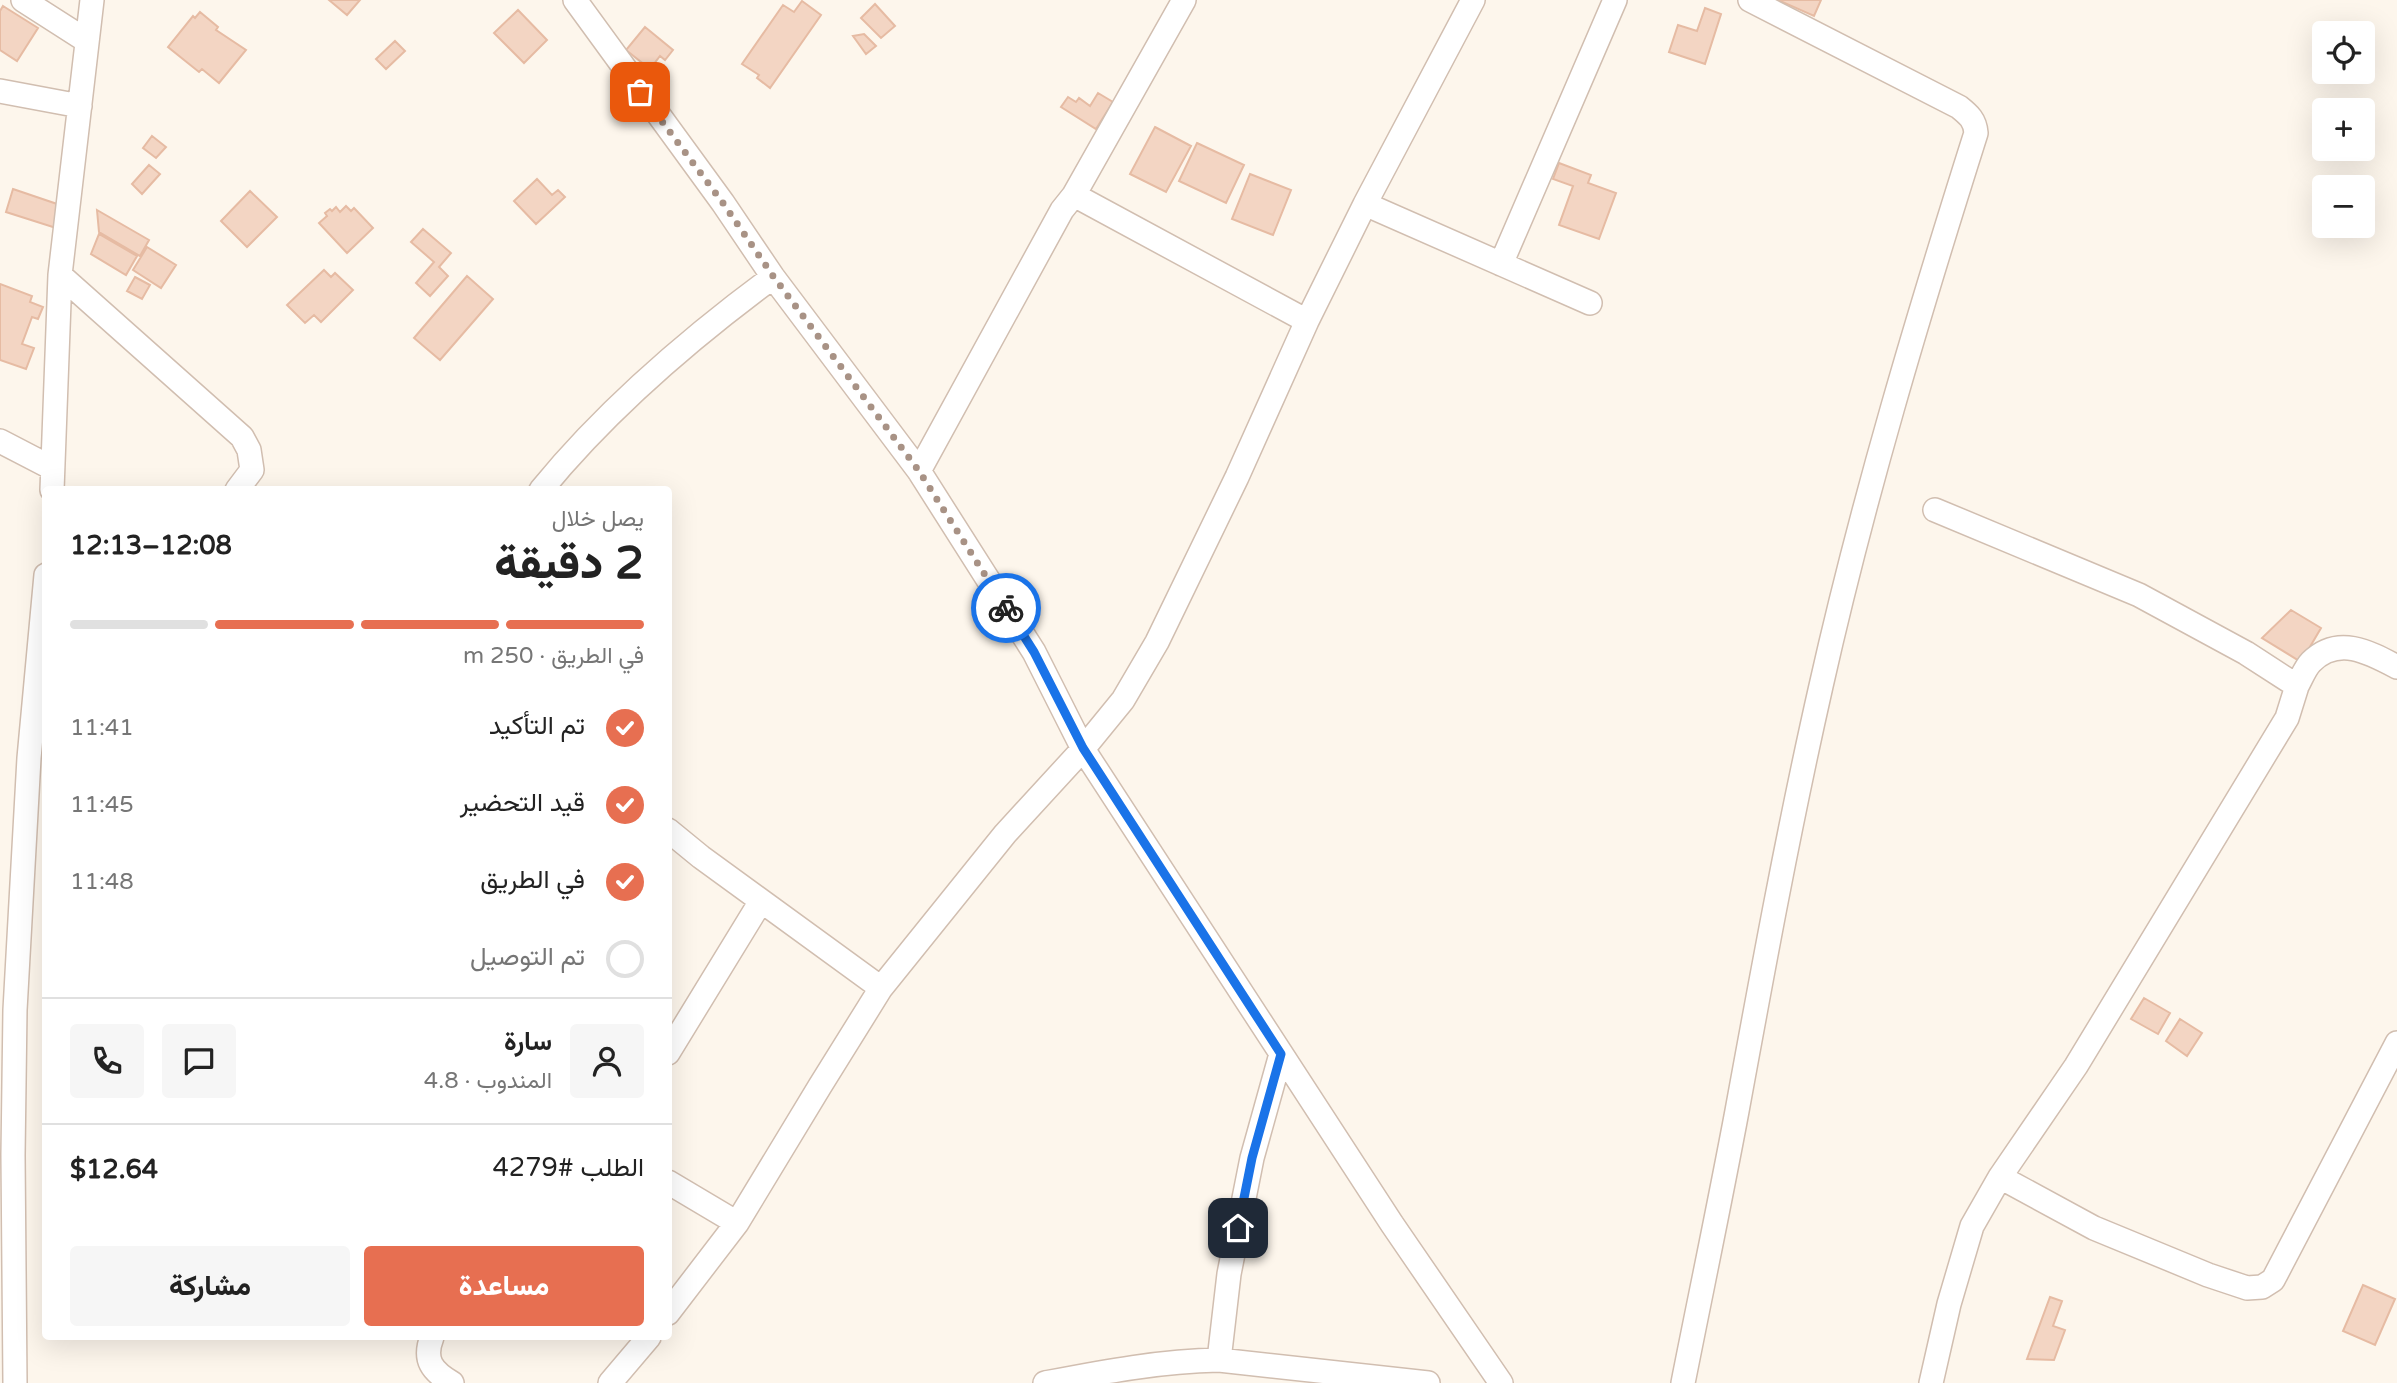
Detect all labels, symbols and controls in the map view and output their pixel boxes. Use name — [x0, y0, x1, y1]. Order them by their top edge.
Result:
map controls — [2312, 21, 2375, 238]
button: locate — [2312, 21, 2375, 84]
pin — [610, 62, 670, 122]
icon: bag — [621, 73, 659, 111]
button: + — [2312, 98, 2375, 161]
button: − — [2312, 175, 2375, 238]
text: يصل خلال — [552, 505, 644, 533]
text: 12:08–12:13 — [70, 530, 232, 561]
text: 2 دقيقة — [494, 536, 644, 591]
courier — [971, 573, 1041, 643]
icon: bike — [987, 589, 1025, 627]
text: في الطريق · 250 m — [463, 642, 644, 670]
icon: check — [606, 709, 644, 747]
text: تم التأكيد — [489, 710, 585, 741]
text: 11:41 — [70, 714, 134, 742]
icon: check — [606, 786, 644, 824]
text: قيد التحضير — [460, 787, 585, 818]
text: 11:45 — [70, 791, 134, 819]
icon: check — [606, 863, 644, 901]
text: في الطريق — [480, 864, 585, 895]
text: 11:48 — [70, 868, 134, 896]
text: تم التوصيل — [470, 941, 585, 972]
button: phone — [70, 1024, 144, 1098]
button: chat — [162, 1024, 236, 1098]
button: person — [570, 1024, 644, 1098]
text: سارة — [504, 1026, 552, 1057]
text: المندوب · 4.8 — [424, 1067, 552, 1095]
text: الطلب #4279 — [493, 1152, 644, 1183]
text: $12.64 — [70, 1154, 158, 1185]
pin — [1208, 1198, 1268, 1258]
icon: home — [1219, 1209, 1257, 1247]
button: مشاركة — [70, 1246, 350, 1326]
button: مساعدة — [364, 1246, 644, 1326]

